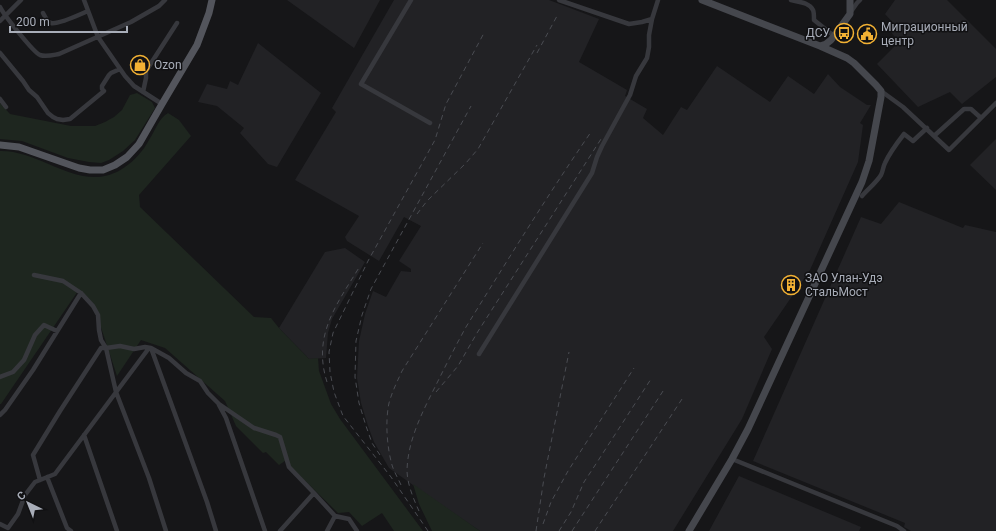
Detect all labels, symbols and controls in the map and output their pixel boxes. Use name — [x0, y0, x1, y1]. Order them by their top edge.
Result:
scale bar — [10, 8, 127, 34]
text: 200 m — [16, 15, 50, 29]
place label: Миграционный центр — [881, 20, 968, 48]
bus stop icon: ДСУ — [833, 22, 855, 44]
public building icon: Миграционный центр — [856, 23, 878, 45]
place label: ДСУ — [806, 26, 830, 40]
shop icon: Ozon — [129, 54, 151, 76]
place label: Ozon — [154, 58, 182, 72]
place label: ЗАО Улан-Удэ СтальМост — [805, 271, 883, 299]
building icon: ЗАО Улан-Удэ СтальМост — [780, 274, 802, 296]
north arrow — [8, 483, 48, 523]
text: С — [14, 489, 29, 503]

